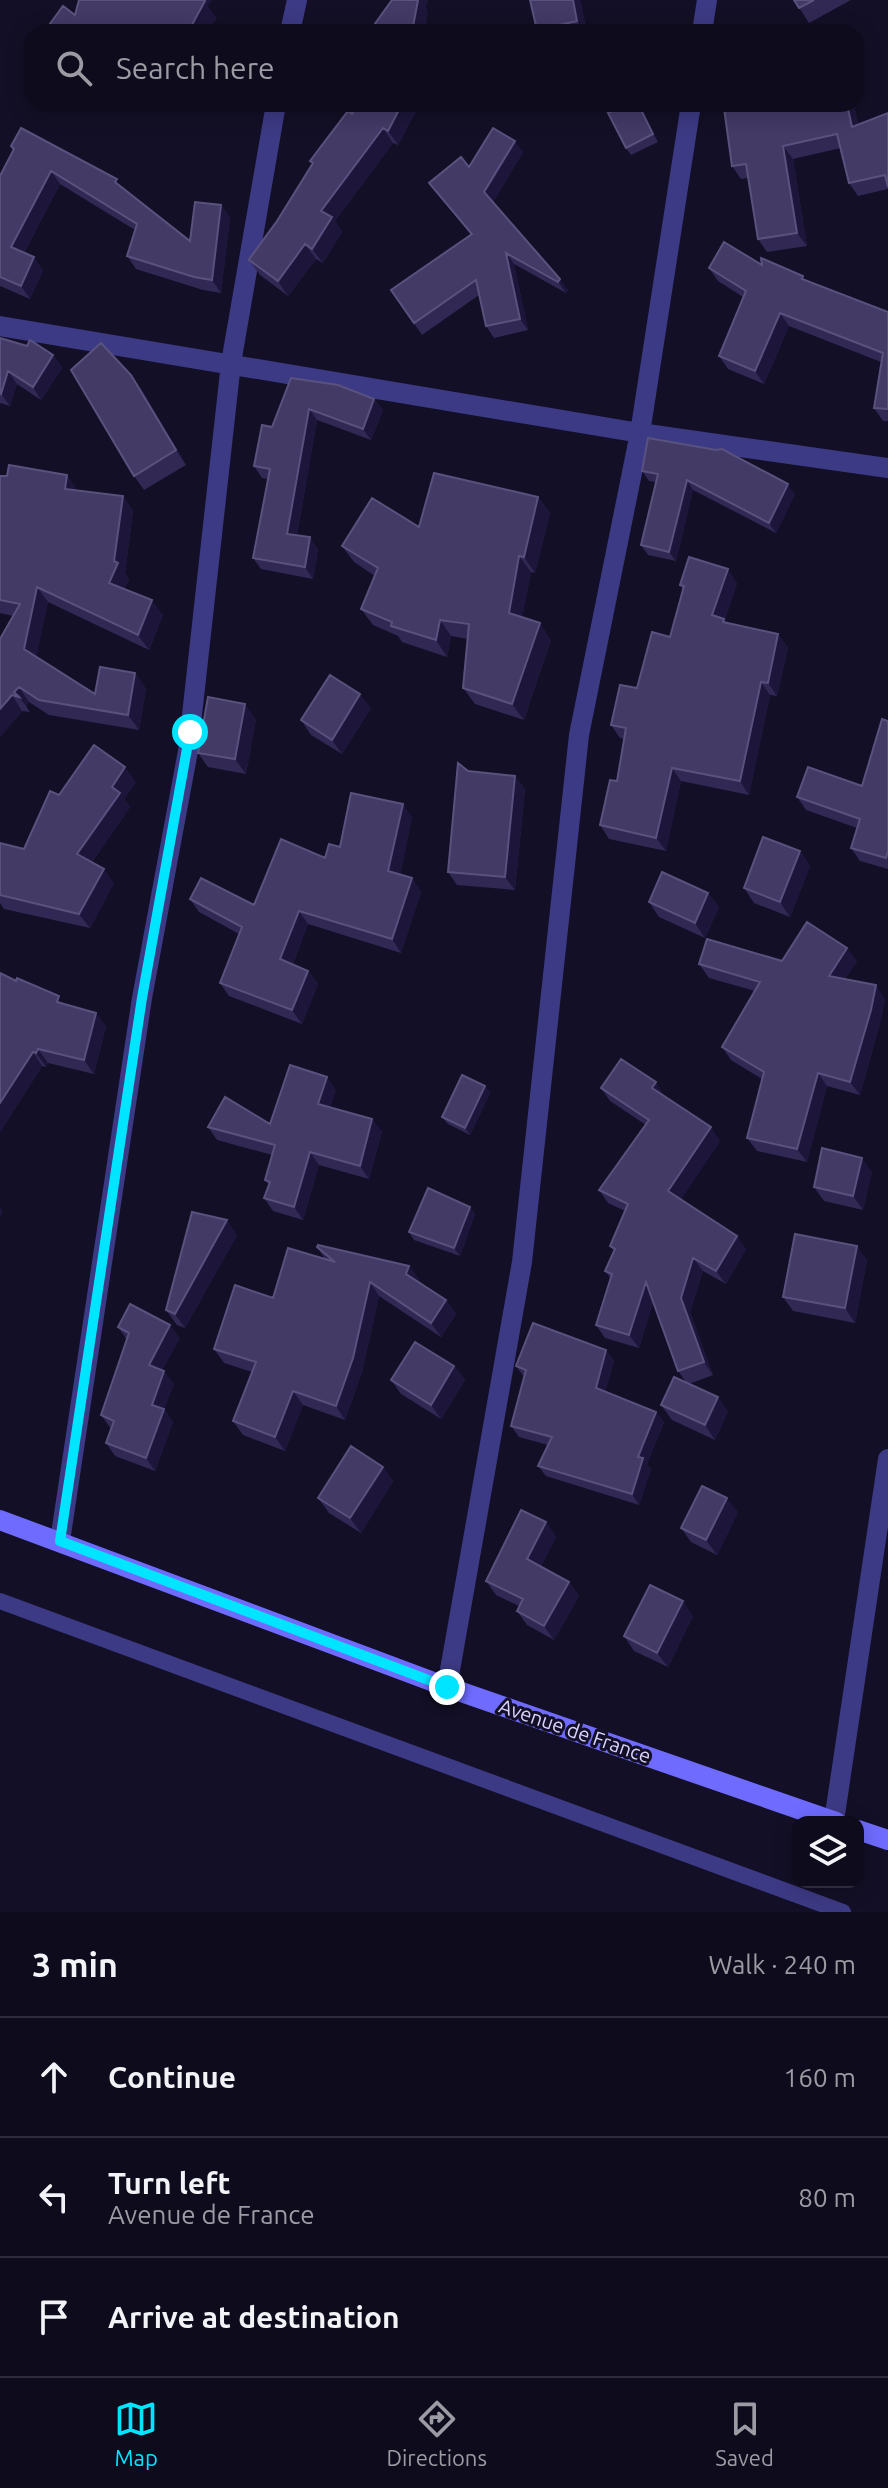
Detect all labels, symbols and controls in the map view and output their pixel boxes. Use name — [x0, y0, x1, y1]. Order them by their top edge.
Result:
search box — [24, 24, 864, 112]
icon: search — [52, 46, 96, 90]
text: Search here — [116, 51, 275, 85]
route start — [172, 714, 208, 750]
route end — [429, 1669, 465, 1705]
street label: Avenue de France — [496, 1694, 654, 1767]
map controls — [792, 1816, 864, 1888]
button: layers — [792, 1816, 864, 1888]
text: 3 min — [32, 1945, 118, 1983]
text: Walk · 240 m — [708, 1950, 856, 1979]
icon: ahead — [32, 2055, 76, 2099]
text: Continue — [108, 2060, 236, 2094]
text: 160 m — [784, 2063, 856, 2092]
text: Turn left — [108, 2166, 230, 2200]
icon: left — [32, 2175, 76, 2219]
text: 80 m — [798, 2183, 856, 2212]
text: Avenue de France — [108, 2200, 315, 2229]
icon: arrive — [32, 2295, 76, 2339]
text: Arrive at destination — [108, 2300, 400, 2334]
tab: Map — [114, 2397, 158, 2470]
tab: Directions — [386, 2397, 487, 2470]
tab: Saved — [715, 2397, 774, 2470]

